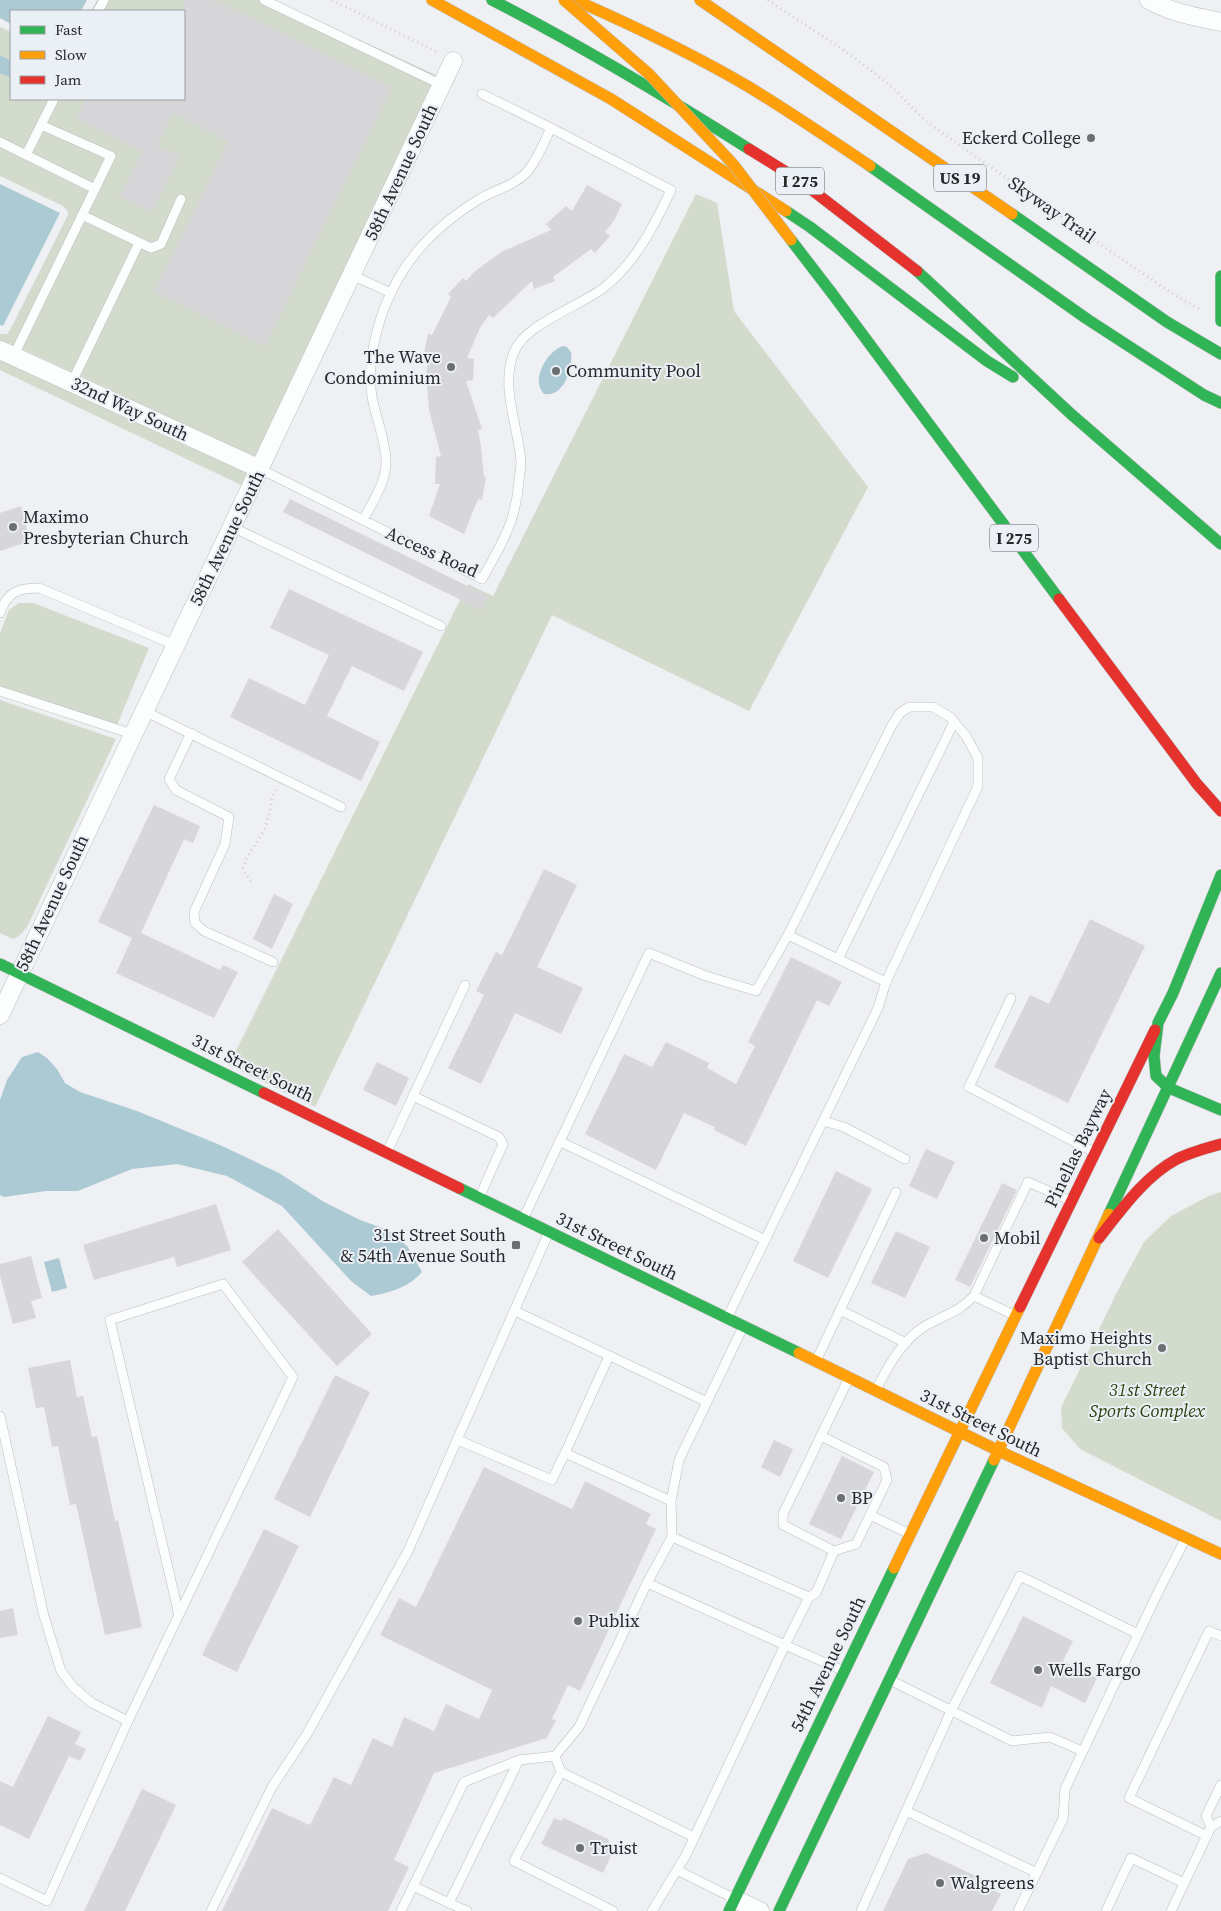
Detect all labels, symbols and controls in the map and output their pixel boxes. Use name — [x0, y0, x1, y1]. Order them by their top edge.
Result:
legend — [10, 10, 185, 100]
text: Fast — [55, 19, 82, 40]
text: Slow — [55, 44, 87, 65]
text: Jam — [54, 69, 82, 90]
street label: 58th Avenue South — [358, 99, 443, 244]
place label: Eckerd College — [962, 125, 1081, 150]
marker: Eckerd College — [1085, 132, 1097, 144]
road number: US 19 — [934, 164, 986, 192]
road number: I 275 — [776, 168, 824, 195]
street label: Skyway Trail — [1004, 170, 1101, 249]
place label: The Wave Condominium — [324, 344, 441, 390]
place label: Community Pool — [566, 358, 701, 383]
marker: The Wave Condominium — [445, 361, 457, 373]
marker: Community Pool — [550, 365, 562, 377]
street label: 32nd Way South — [67, 370, 193, 447]
street label: 58th Avenue South — [183, 466, 270, 610]
place label: Maximo Presbyterian Church — [23, 504, 189, 550]
street label: Access Road — [382, 520, 482, 583]
marker: Maximo Presbyterian Church — [7, 521, 19, 533]
road number: I 275 — [990, 524, 1038, 552]
street label: 58th Avenue South — [9, 830, 94, 975]
street label: 31st Street South — [188, 1027, 318, 1108]
street label: Pinellas Bayway — [1038, 1084, 1117, 1211]
street label: 31st Street South — [552, 1205, 682, 1286]
place label: 31st Street South & 54th Avenue South — [341, 1222, 506, 1268]
place label: Mobil — [994, 1225, 1041, 1250]
marker: Mobil — [978, 1232, 990, 1244]
marker: 31st Street South & 54th Avenue South — [510, 1239, 522, 1251]
place label: Maximo Heights Baptist Church — [1020, 1325, 1152, 1371]
marker: Maximo Heights Baptist Church — [1156, 1342, 1168, 1354]
park label: 31st Street Sports Complex — [1089, 1377, 1205, 1423]
street label: 31st Street South — [916, 1382, 1046, 1463]
place label: BP — [851, 1485, 873, 1510]
marker: BP — [835, 1492, 847, 1504]
street label: 54th Avenue South — [784, 1592, 871, 1736]
place label: Publix — [588, 1608, 640, 1633]
marker: Publix — [572, 1615, 584, 1627]
place label: Wells Fargo — [1048, 1657, 1141, 1682]
marker: Wells Fargo — [1032, 1664, 1044, 1676]
place label: Truist — [590, 1835, 638, 1860]
marker: Truist — [574, 1842, 586, 1854]
place label: Walgreens — [950, 1870, 1034, 1895]
marker: Walgreens — [934, 1877, 946, 1889]

